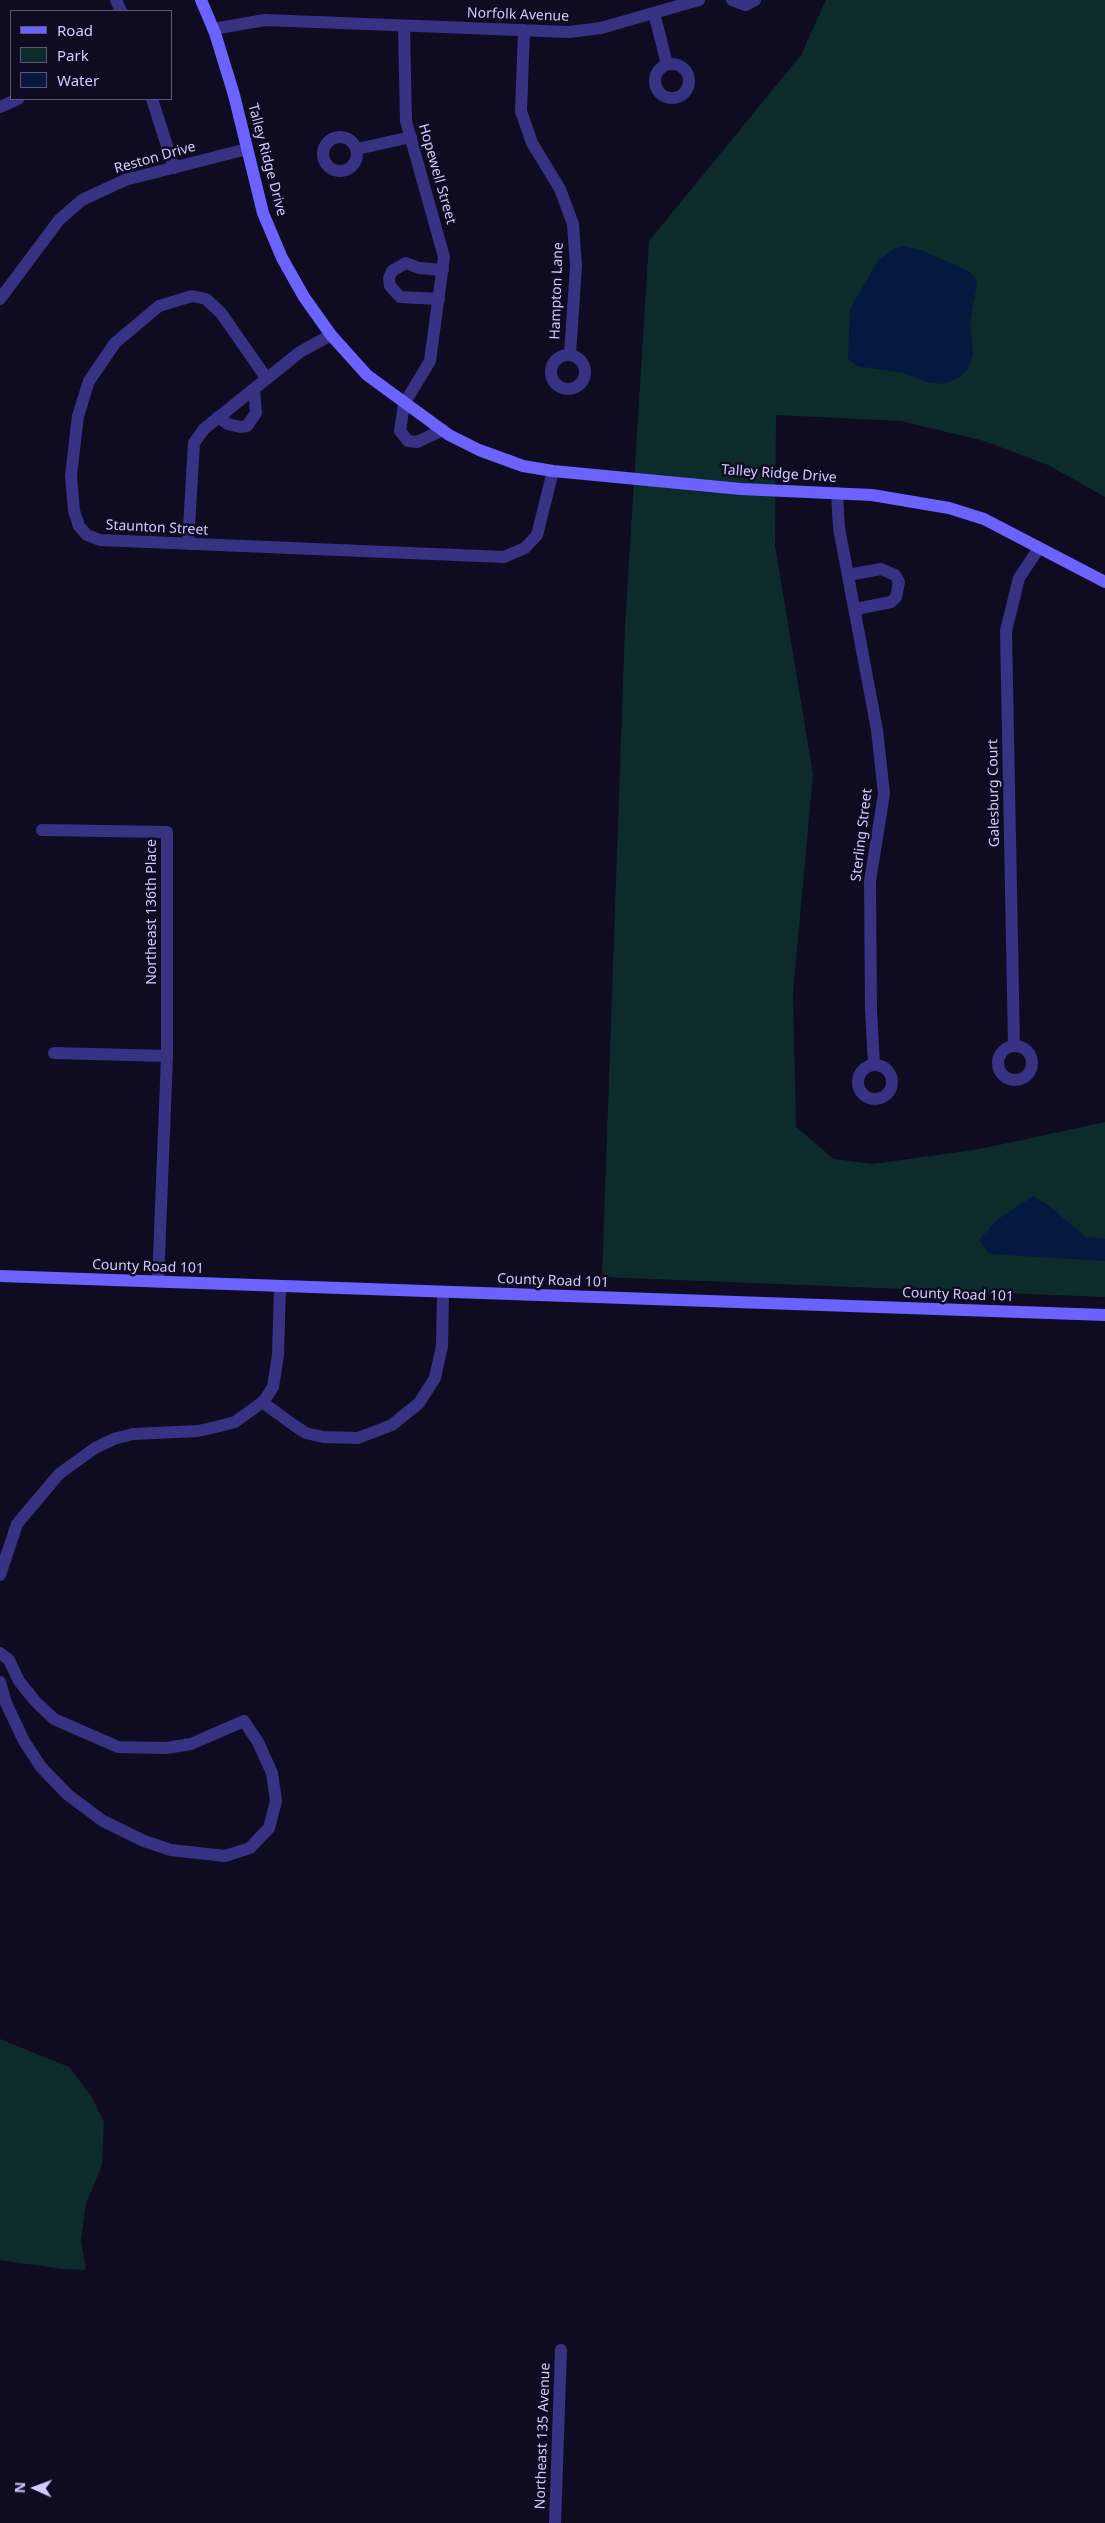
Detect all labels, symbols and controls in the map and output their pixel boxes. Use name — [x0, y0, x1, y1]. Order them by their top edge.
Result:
street label: Norfolk Avenue — [467, 5, 569, 25]
legend — [10, 10, 172, 100]
text: Road — [57, 20, 93, 40]
text: Park — [57, 45, 89, 65]
text: Water — [57, 70, 99, 90]
street label: Talley Ridge Drive — [244, 102, 290, 218]
street label: Hopewell Street — [415, 122, 459, 226]
street label: Reston Drive — [112, 138, 198, 178]
street label: Hampton Lane — [547, 242, 567, 340]
street label: Talley Ridge Drive — [721, 462, 837, 486]
street label: Staunton Street — [105, 517, 209, 539]
street label: Galesburg Court — [985, 739, 1003, 847]
street label: Sterling Street — [848, 788, 876, 882]
street label: Northeast 136th Place — [144, 839, 160, 985]
street label: County Road 101 — [92, 1257, 204, 1277]
street label: County Road 101 — [497, 1271, 609, 1291]
street label: County Road 101 — [902, 1285, 1014, 1305]
street label: Northeast 135 Avenue — [532, 2362, 554, 2510]
north arrow — [10, 2463, 60, 2513]
text: N — [10, 2481, 29, 2493]

